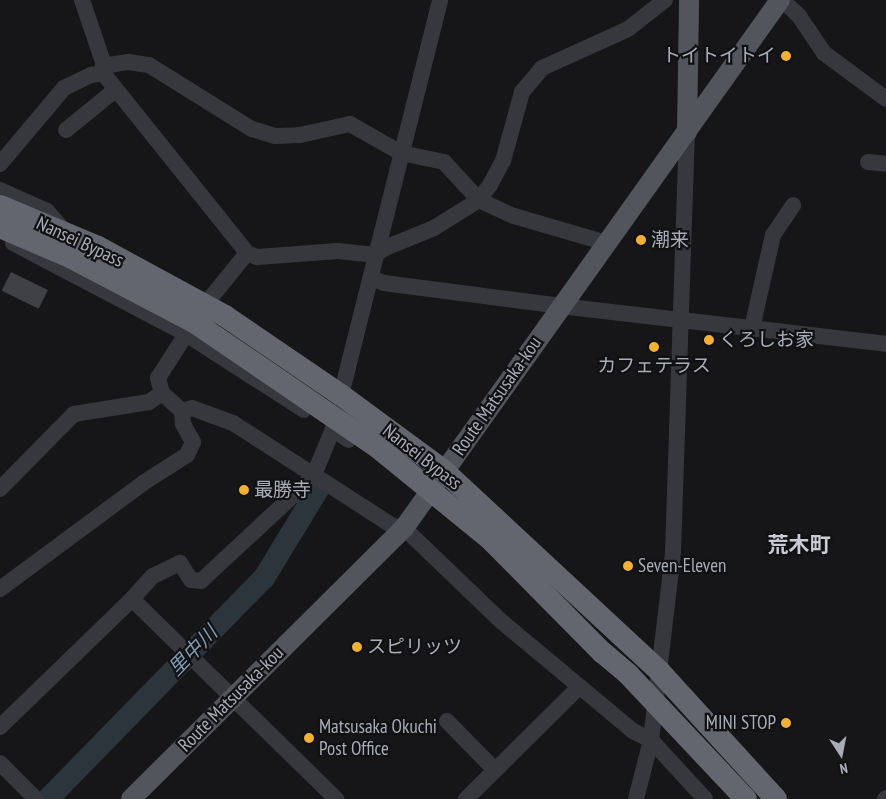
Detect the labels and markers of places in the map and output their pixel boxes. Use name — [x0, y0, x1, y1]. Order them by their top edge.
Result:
place label: トイトイトイ — [662, 45, 776, 67]
marker: トイトイトイ — [780, 50, 792, 62]
place label: 潮来 — [651, 229, 689, 251]
marker: 潮来 — [635, 234, 647, 246]
place label: くろしお家 — [719, 329, 814, 351]
marker: くろしお家 — [703, 334, 715, 346]
marker: カフェテラス — [648, 341, 660, 353]
place label: カフェテラス — [597, 355, 711, 377]
place label: 最勝寺 — [254, 479, 311, 501]
marker: 最勝寺 — [238, 484, 250, 496]
place label: Seven-Eleven — [638, 555, 726, 577]
marker: Seven-Eleven — [622, 560, 634, 572]
place label: スピリッツ — [367, 636, 462, 658]
marker: スピリッツ — [351, 641, 363, 653]
place label: MINI STOP — [706, 712, 776, 734]
place label: Matsusaka Okuchi Post Office — [319, 716, 437, 760]
marker: MINI STOP — [780, 717, 792, 729]
marker: Matsusaka Okuchi Post Office — [303, 732, 315, 744]

